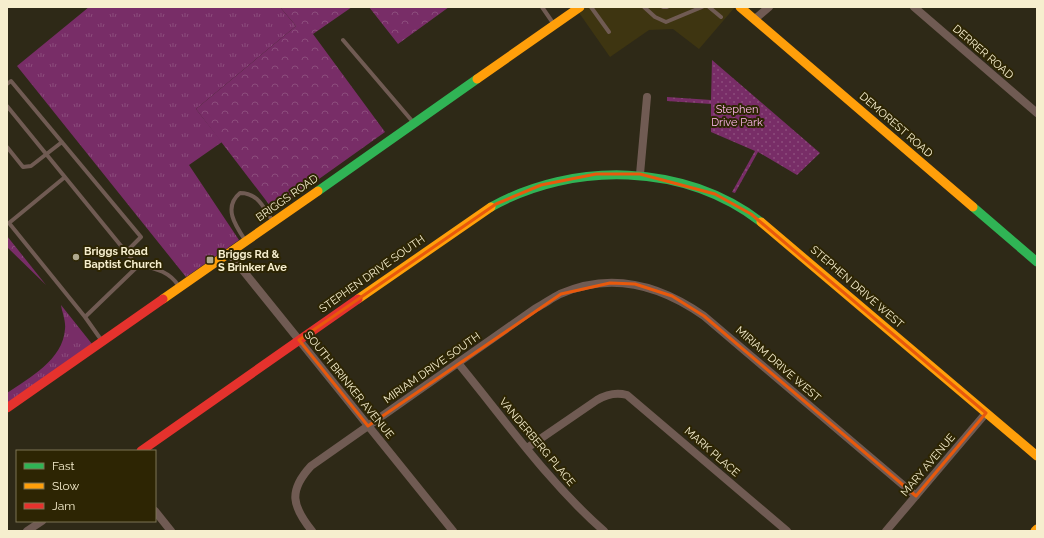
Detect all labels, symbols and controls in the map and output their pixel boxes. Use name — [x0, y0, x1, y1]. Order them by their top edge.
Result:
street label: DERRER ROAD — [950, 22, 1016, 82]
street label: DEMOREST ROAD — [857, 90, 935, 160]
park label: Stephen Drive Park — [711, 103, 763, 129]
street label: BRIGGS ROAD — [253, 172, 321, 224]
street label: STEPHEN DRIVE SOUTH — [317, 233, 427, 315]
street label: STEPHEN DRIVE WEST — [808, 243, 906, 331]
place label: Briggs Road Baptist Church — [84, 245, 162, 271]
place label: Briggs Rd & S Brinker Ave — [218, 248, 287, 274]
marker: Briggs Road Baptist Church — [71, 252, 81, 262]
marker: Briggs Rd & S Brinker Ave — [205, 255, 215, 265]
street label: MIRIAM DRIVE WEST — [733, 324, 823, 405]
street label: SOUTH BRINKER AVENUE — [302, 329, 397, 442]
street label: MIRIAM DRIVE SOUTH — [381, 330, 483, 406]
street label: VANDERBERG PLACE — [496, 395, 578, 489]
street label: MARK PLACE — [682, 425, 742, 480]
street label: MARY AVENUE — [898, 431, 958, 499]
legend — [16, 450, 156, 522]
text: Fast — [52, 459, 75, 473]
text: Slow — [52, 479, 79, 493]
text: Jam — [52, 499, 75, 513]

